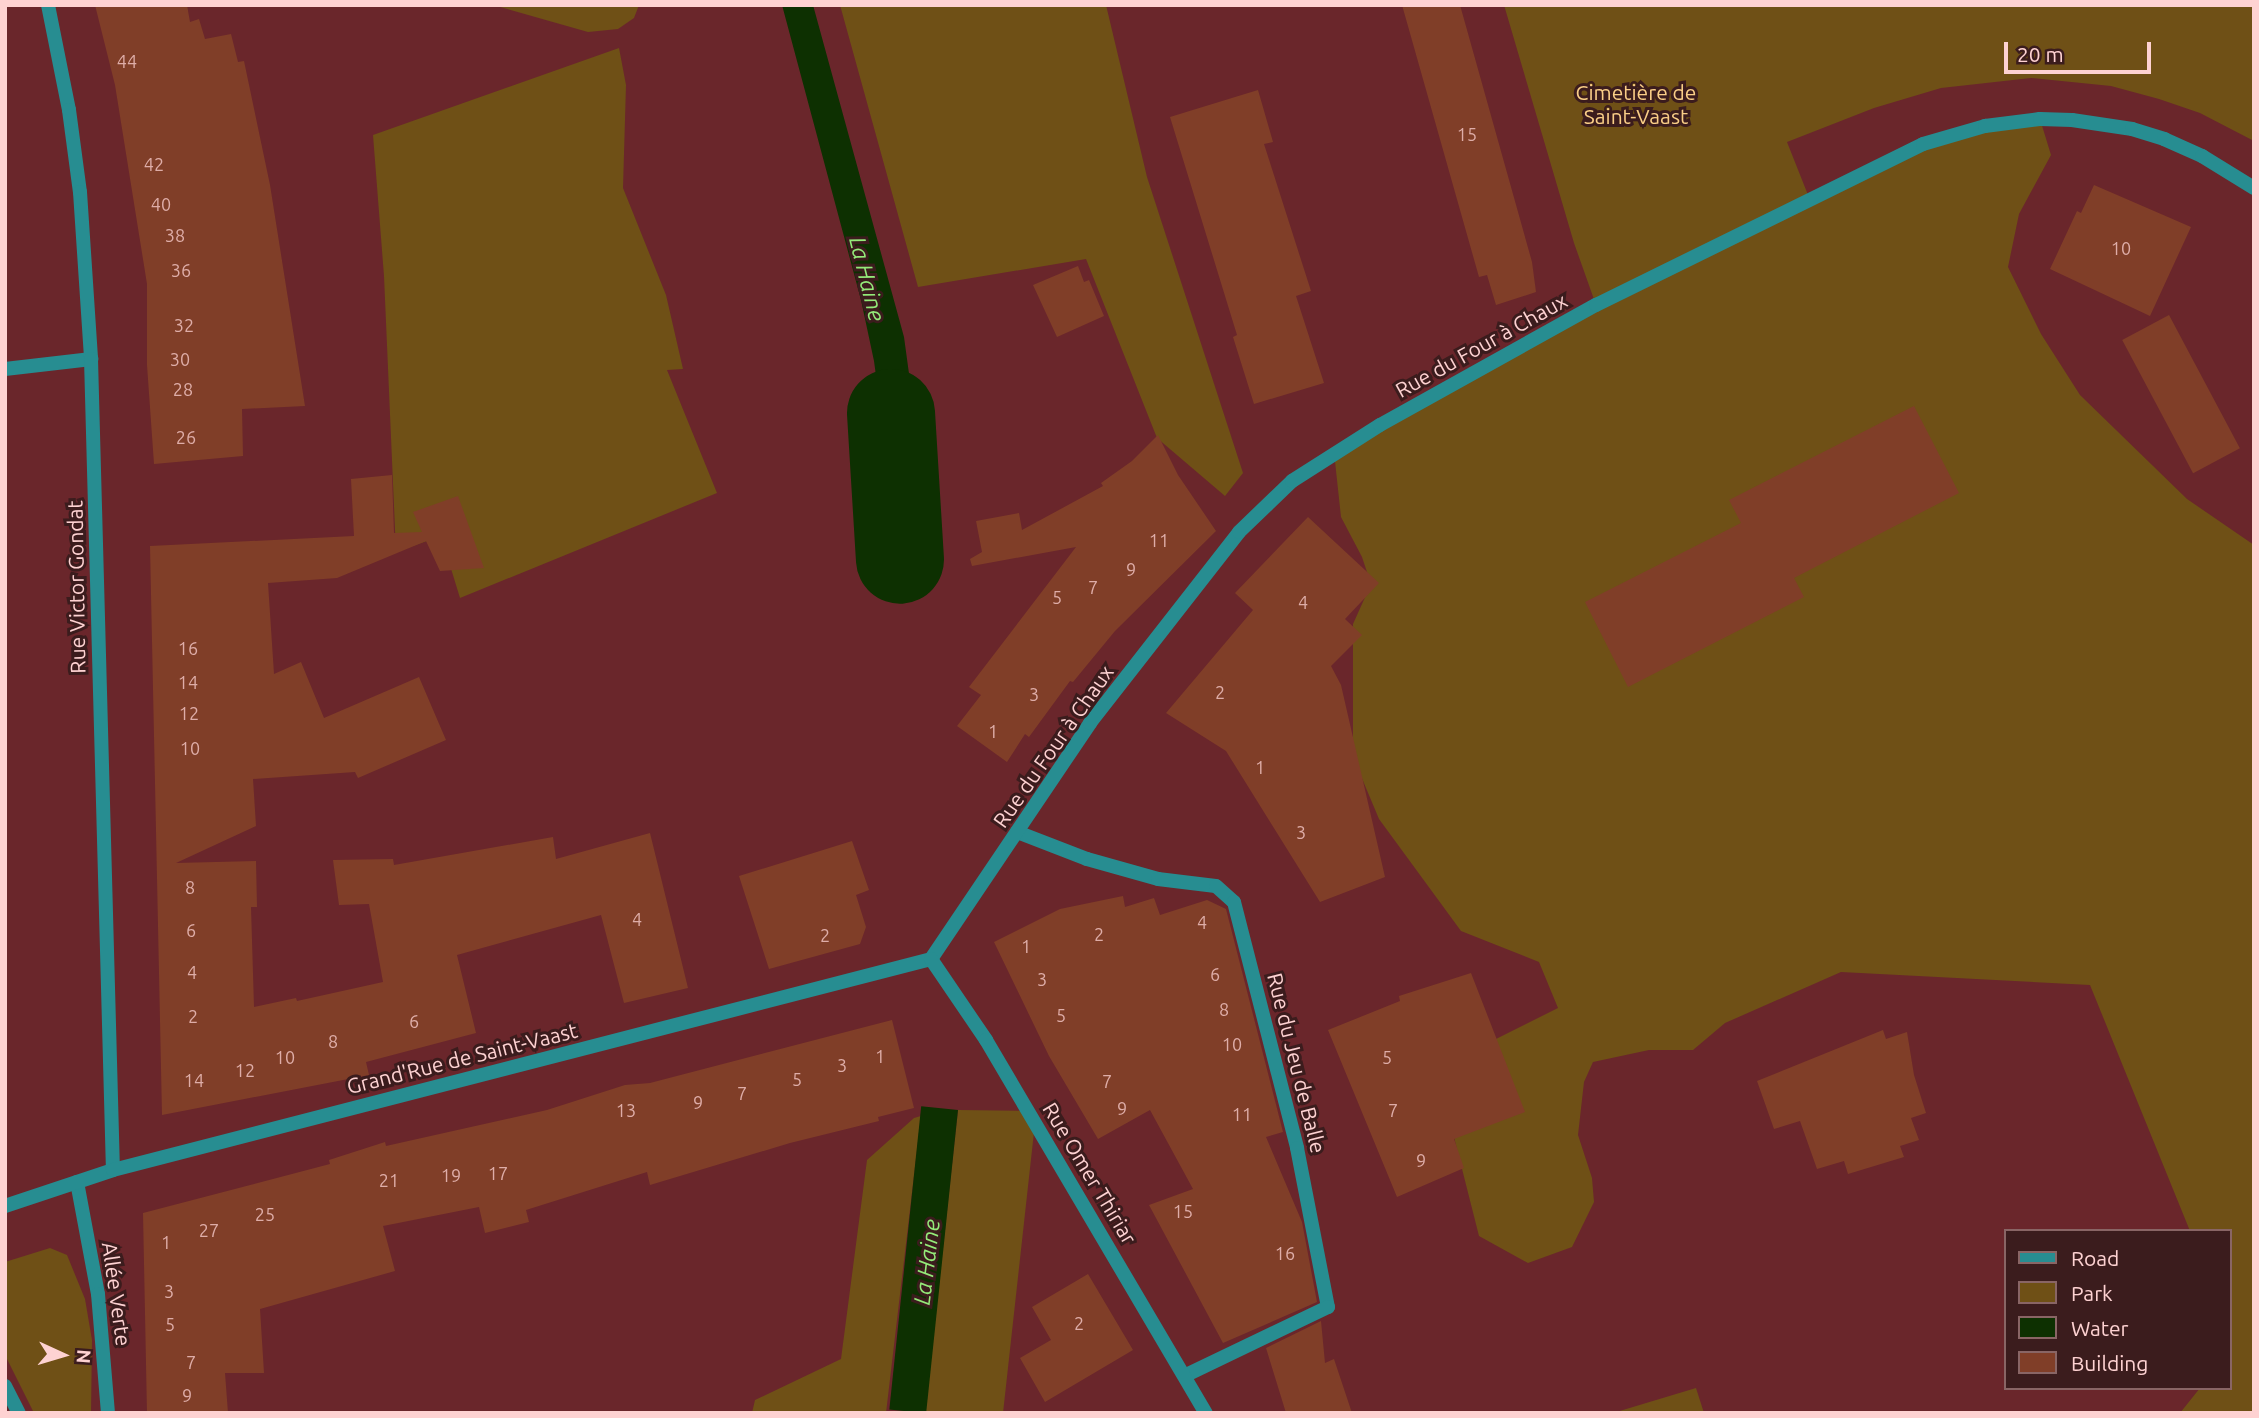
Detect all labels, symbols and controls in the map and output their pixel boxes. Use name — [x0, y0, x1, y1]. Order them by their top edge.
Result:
scale bar — [2007, 28, 2154, 72]
text: 20 m — [2017, 42, 2064, 66]
house number: 44 — [117, 50, 137, 72]
park label: Cimetière de Saint-Vaast — [1576, 79, 1696, 129]
house number: 15 — [1457, 123, 1477, 145]
house number: 42 — [144, 153, 164, 175]
house number: 40 — [151, 193, 171, 215]
house number: 38 — [165, 224, 185, 246]
water label: La Haine — [843, 234, 891, 324]
house number: 10 — [2111, 237, 2131, 259]
house number: 36 — [171, 259, 191, 281]
street label: Rue du Four à Chaux — [1391, 287, 1571, 403]
house number: 32 — [174, 314, 194, 336]
house number: 30 — [170, 348, 190, 370]
house number: 28 — [173, 378, 193, 400]
house number: 26 — [176, 426, 196, 448]
street label: Rue Victor Gondat — [62, 500, 90, 674]
house number: 11 — [1149, 529, 1169, 551]
house number: 9 — [1126, 558, 1136, 580]
house number: 7 — [1088, 576, 1098, 598]
house number: 5 — [1052, 586, 1062, 608]
house number: 4 — [1298, 591, 1308, 613]
house number: 16 — [178, 637, 198, 659]
street label: Rue du Four à Chaux — [987, 660, 1119, 832]
house number: 14 — [178, 671, 198, 693]
house number: 2 — [1215, 681, 1225, 703]
house number: 3 — [1029, 683, 1039, 705]
house number: 12 — [179, 702, 199, 724]
house number: 1 — [988, 720, 998, 742]
house number: 10 — [180, 737, 200, 759]
house number: 1 — [1255, 756, 1265, 778]
house number: 3 — [1296, 821, 1306, 843]
house number: 8 — [185, 876, 195, 898]
house number: 4 — [632, 908, 642, 930]
house number: 4 — [1197, 911, 1207, 933]
house number: 6 — [186, 919, 196, 941]
house number: 2 — [1094, 923, 1104, 945]
house number: 2 — [820, 924, 830, 946]
house number: 1 — [1021, 935, 1031, 957]
house number: 4 — [187, 961, 197, 983]
house number: 6 — [1210, 963, 1220, 985]
house number: 3 — [1037, 968, 1047, 990]
street label: Rue du Jeu de Balle — [1262, 970, 1332, 1156]
house number: 8 — [1219, 998, 1229, 1020]
house number: 5 — [1056, 1004, 1066, 1026]
house number: 2 — [188, 1005, 198, 1027]
house number: 6 — [409, 1010, 419, 1032]
street label: Grand'Rue de Saint-Vaast — [344, 1017, 580, 1099]
house number: 8 — [328, 1030, 338, 1052]
house number: 10 — [1222, 1033, 1242, 1055]
house number: 1 — [875, 1045, 885, 1067]
house number: 10 — [275, 1046, 295, 1068]
house number: 5 — [1382, 1046, 1392, 1068]
house number: 3 — [837, 1054, 847, 1076]
house number: 12 — [235, 1059, 255, 1081]
house number: 5 — [792, 1068, 802, 1090]
house number: 14 — [184, 1069, 204, 1091]
house number: 7 — [1102, 1070, 1112, 1092]
house number: 7 — [737, 1082, 747, 1104]
house number: 9 — [693, 1091, 703, 1113]
house number: 9 — [1117, 1097, 1127, 1119]
street label: Rue Omer Thiriar — [1038, 1098, 1142, 1248]
house number: 13 — [616, 1099, 636, 1121]
house number: 7 — [1388, 1099, 1398, 1121]
house number: 11 — [1232, 1103, 1252, 1125]
house number: 9 — [1416, 1149, 1426, 1171]
house number: 17 — [488, 1162, 508, 1184]
house number: 19 — [441, 1164, 461, 1186]
house number: 21 — [379, 1169, 399, 1191]
house number: 15 — [1173, 1200, 1193, 1222]
house number: 25 — [255, 1203, 275, 1225]
water label: La Haine — [908, 1218, 946, 1306]
house number: 27 — [199, 1219, 219, 1241]
legend — [2004, 1229, 2231, 1390]
house number: 1 — [161, 1231, 171, 1253]
street label: Allée Verte — [97, 1240, 137, 1348]
house number: 16 — [1275, 1242, 1295, 1264]
text: Road — [2071, 1246, 2119, 1270]
house number: 3 — [164, 1280, 174, 1302]
text: Park — [2071, 1281, 2113, 1305]
house number: 2 — [1074, 1312, 1084, 1334]
house number: 5 — [165, 1313, 175, 1335]
text: Water — [2071, 1316, 2129, 1340]
north arrow — [28, 1320, 98, 1390]
text: N — [72, 1349, 95, 1364]
house number: 7 — [186, 1351, 196, 1373]
text: Building — [2071, 1351, 2148, 1375]
house number: 9 — [182, 1384, 192, 1406]

